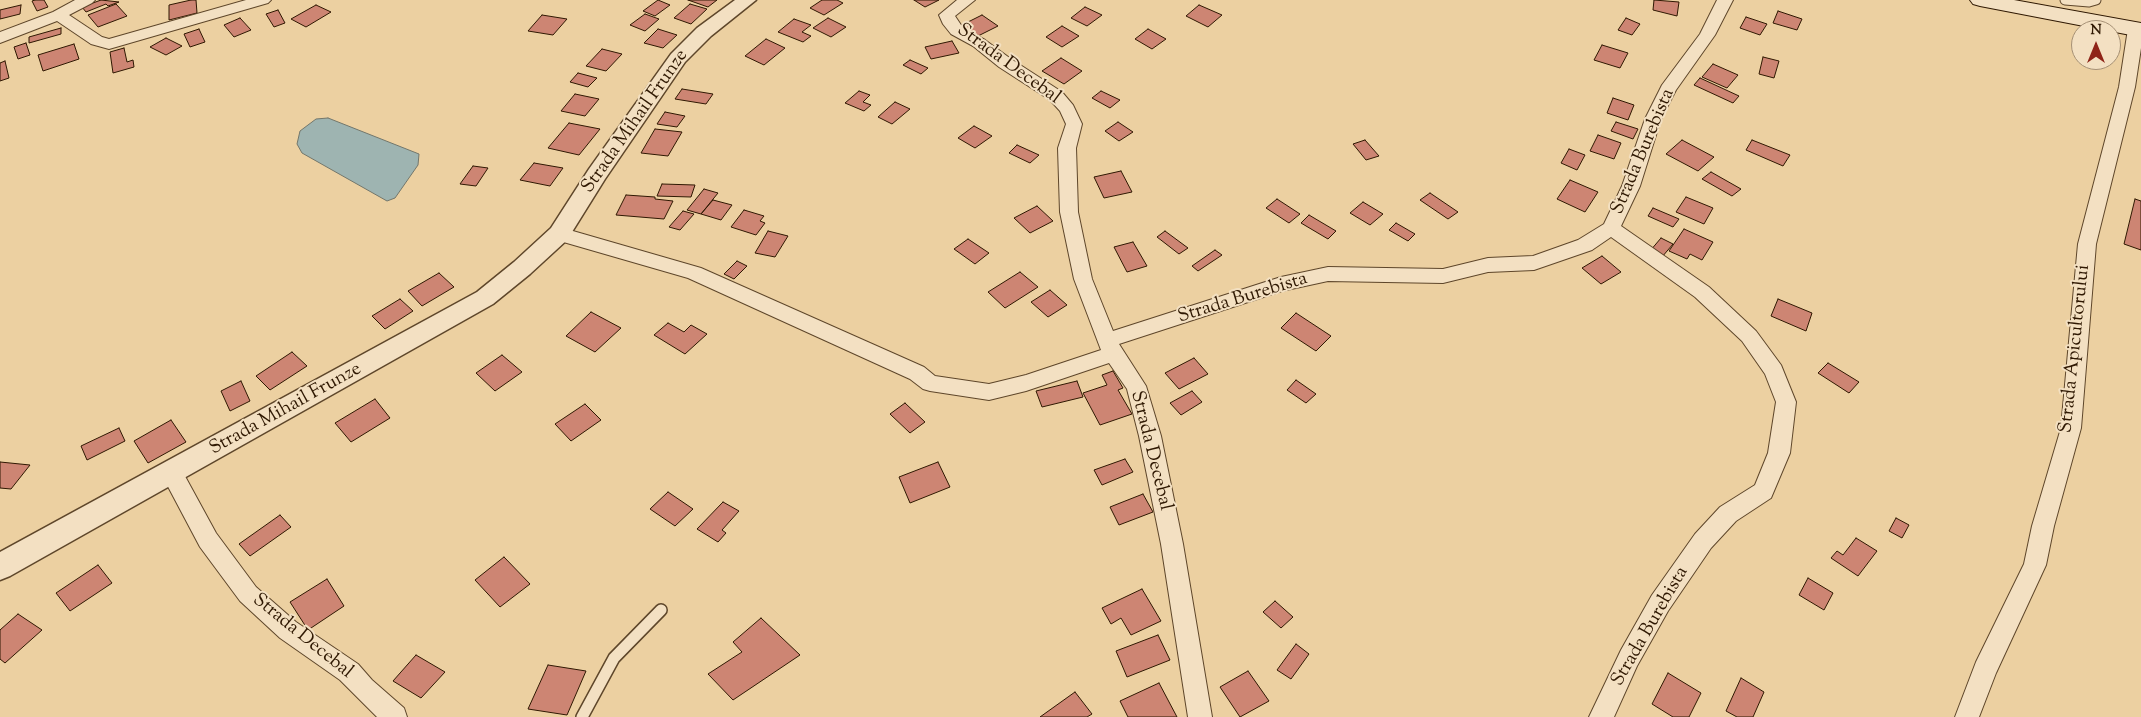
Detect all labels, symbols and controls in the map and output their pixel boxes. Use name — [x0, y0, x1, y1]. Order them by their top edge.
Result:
street label: Strada Decebal — [952, 20, 1064, 110]
north arrow — [2071, 20, 2121, 70]
text: N — [2090, 21, 2102, 41]
street label: Strada Mihail Frunze — [578, 46, 694, 198]
street label: Strada Burebista — [1607, 86, 1681, 218]
street label: Strada Apicultorului — [2056, 264, 2096, 434]
street label: Strada Burebista — [1176, 268, 1310, 330]
street label: Strada Mihail Frunze — [206, 359, 366, 461]
street label: Strada Decebal — [1124, 389, 1176, 513]
street label: Strada Burebista — [1608, 563, 1694, 691]
street label: Strada Decebal — [247, 590, 357, 684]

